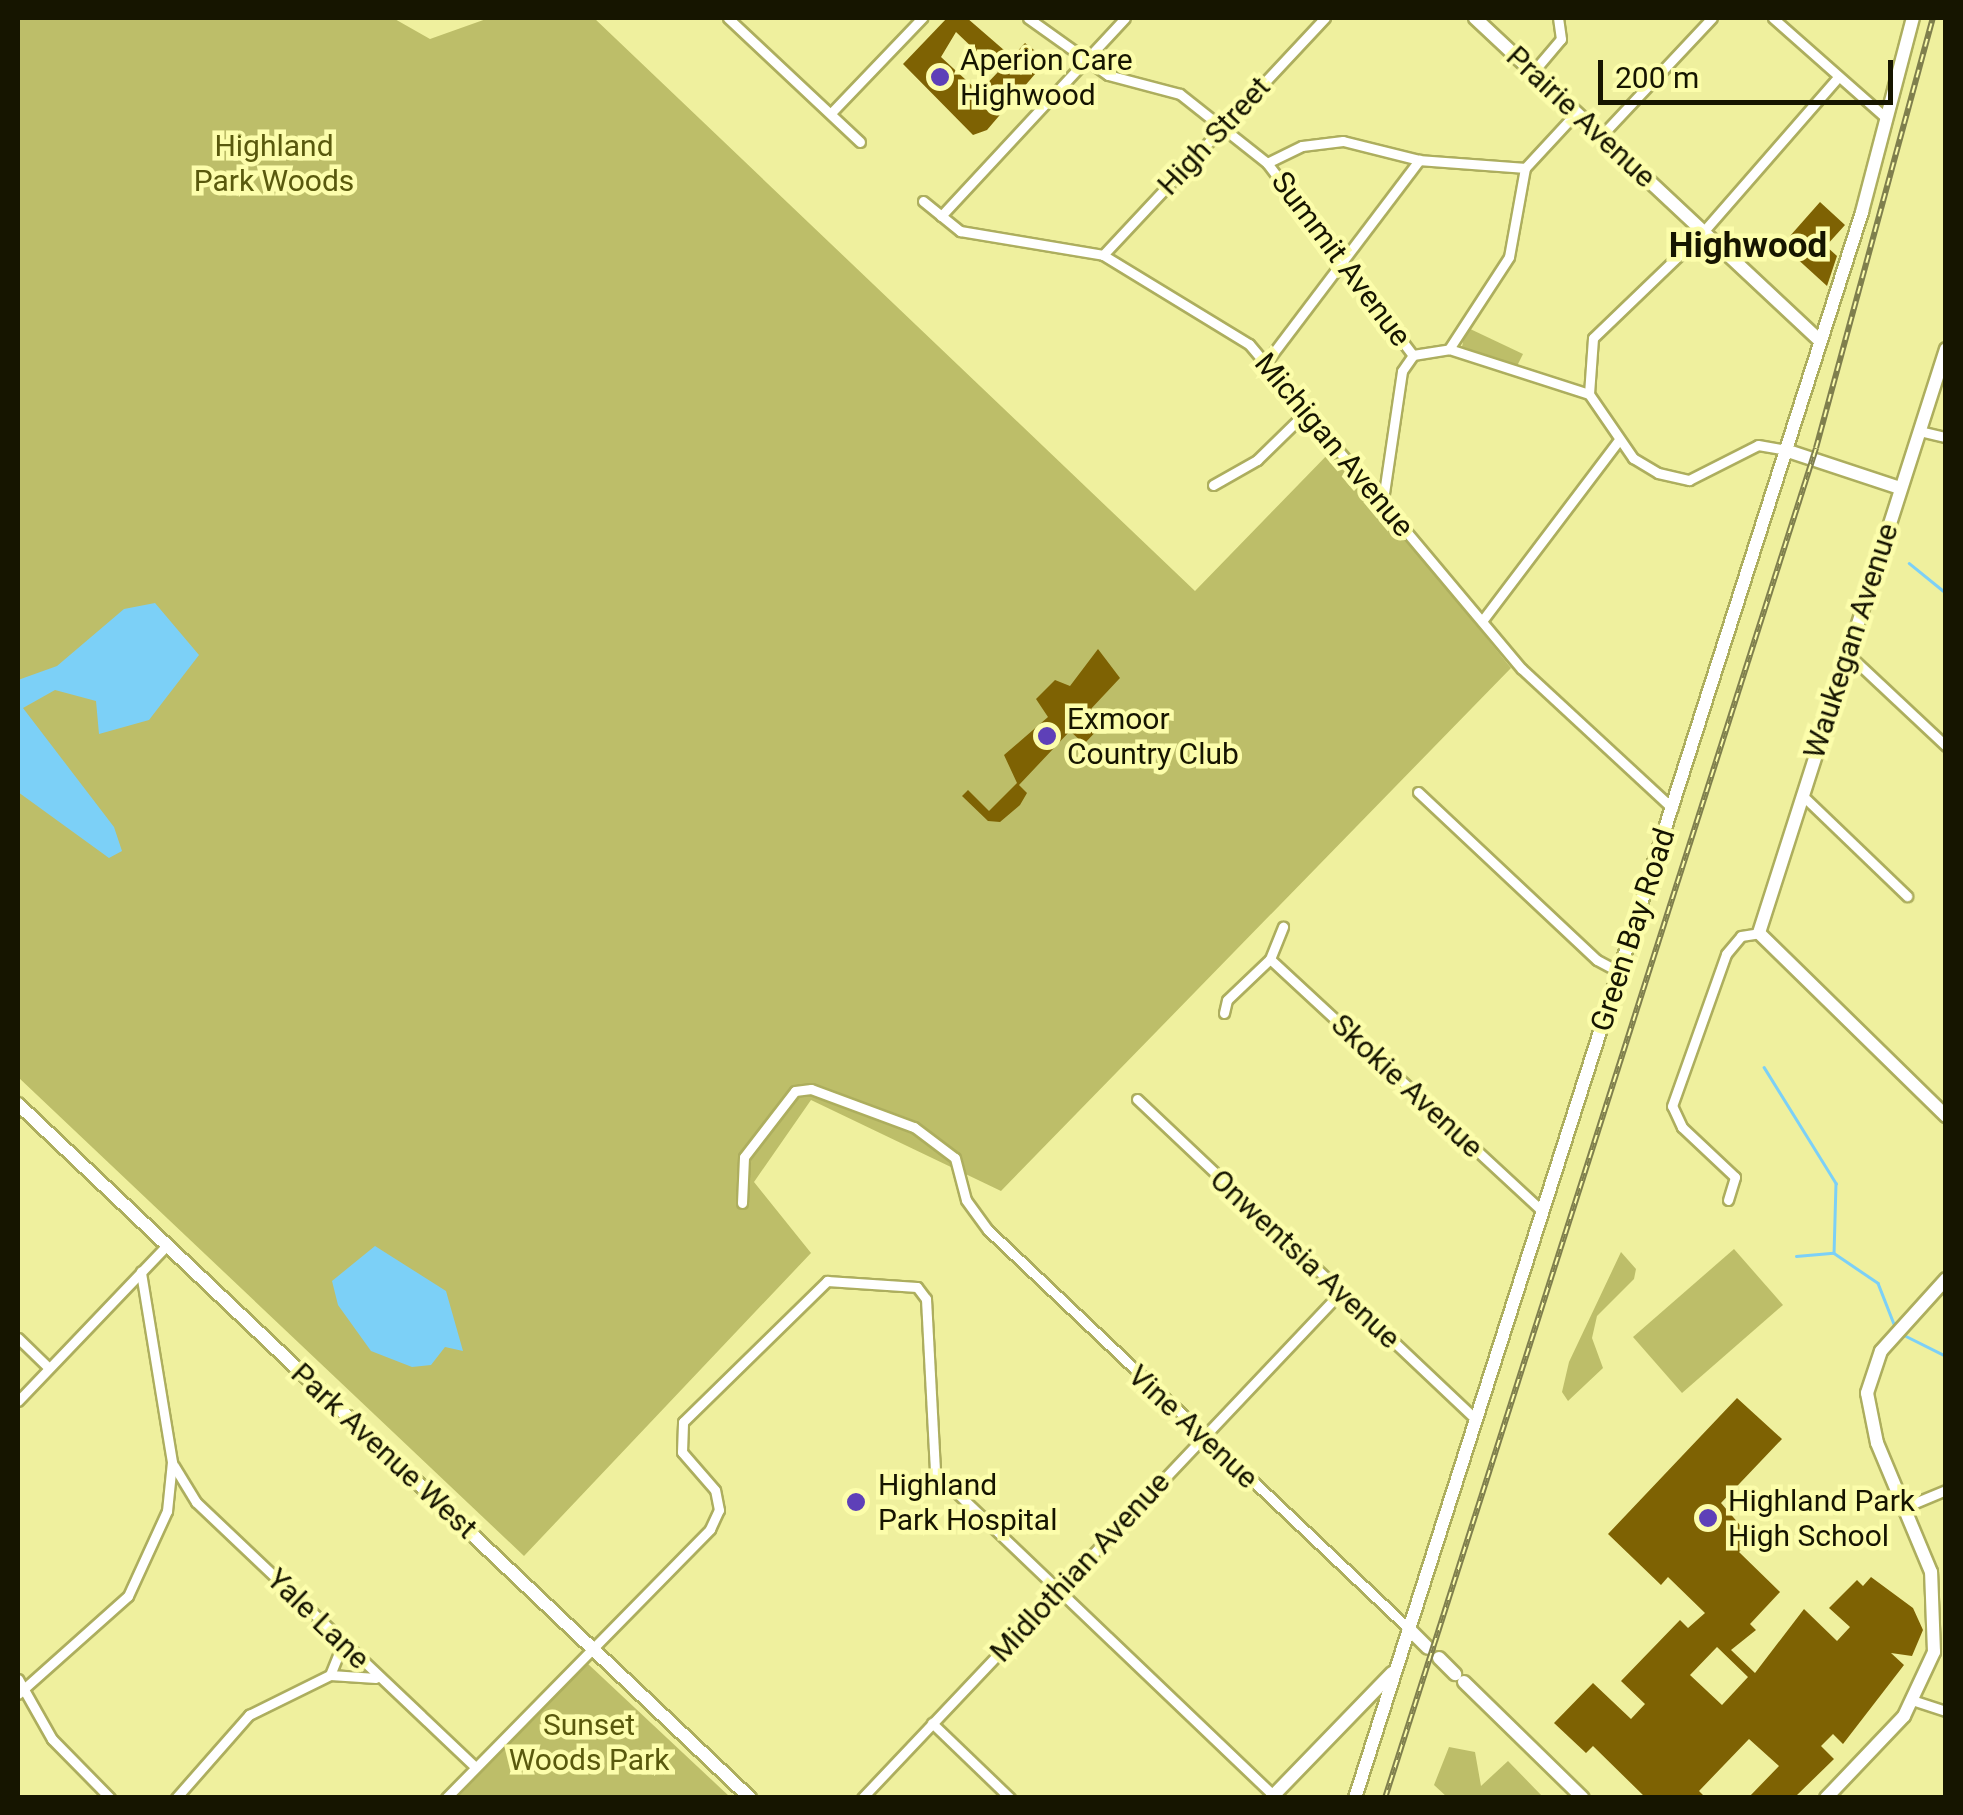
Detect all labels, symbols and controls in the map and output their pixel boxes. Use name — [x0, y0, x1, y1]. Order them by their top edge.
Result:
street label: Prairie Avenue — [1499, 39, 1663, 195]
scale bar — [1603, 40, 1898, 102]
place label: Aperion Care Highwood — [960, 42, 1133, 112]
text: 200 m — [1615, 60, 1699, 95]
marker: Aperion Care Highwood — [929, 66, 951, 88]
street label: High Street — [1150, 69, 1278, 203]
park label: Highland Park Woods — [194, 128, 354, 198]
street label: Summit Avenue — [1264, 164, 1418, 354]
district label: Highwood — [1669, 225, 1827, 267]
street label: Michigan Avenue — [1247, 346, 1421, 544]
street label: Waukegan Avenue — [1796, 519, 1906, 763]
place label: Exmoor Country Club — [1067, 701, 1239, 772]
marker: Exmoor Country Club — [1036, 725, 1058, 747]
street label: Green Bay Road — [1583, 824, 1683, 1036]
street label: Skokie Avenue — [1324, 1007, 1490, 1165]
street label: Onwentsia Avenue — [1203, 1162, 1407, 1356]
street label: Park Avenue West — [284, 1356, 484, 1546]
street label: Vine Avenue — [1121, 1358, 1265, 1496]
street label: Midlothian Avenue — [983, 1464, 1177, 1670]
place label: Highland Park Hospital — [878, 1467, 1057, 1538]
place label: Highland Park High School — [1728, 1483, 1915, 1554]
marker: Highland Park Hospital — [843, 1489, 869, 1515]
marker: Highland Park High School — [1697, 1507, 1719, 1529]
street label: Yale Lane — [259, 1561, 377, 1677]
park label: Sunset Woods Park — [509, 1707, 669, 1778]

